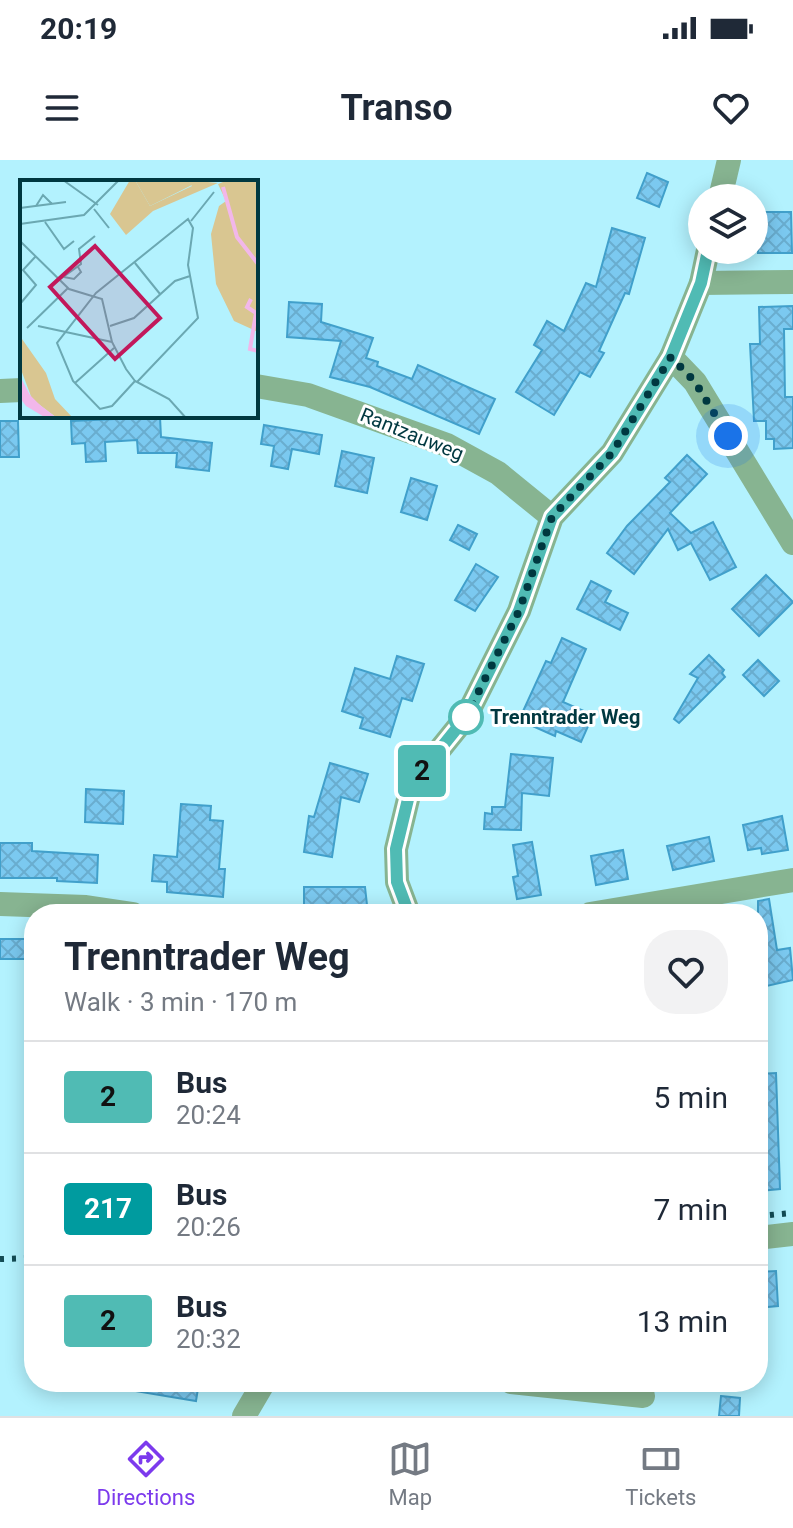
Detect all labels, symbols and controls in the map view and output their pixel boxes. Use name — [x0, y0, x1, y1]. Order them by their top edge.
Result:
text: 20:19 — [40, 11, 117, 46]
icon: menu — [40, 86, 84, 130]
icon: heart — [709, 86, 753, 130]
text: Transo — [341, 87, 452, 129]
inset map — [20, 180, 258, 418]
map controls — [688, 184, 768, 264]
button: layers — [688, 184, 768, 264]
street label: Rantzauweg — [357, 402, 467, 466]
your location — [708, 416, 748, 456]
marker: Trenntrader Weg — [449, 700, 483, 734]
place label: Trenntrader Weg — [490, 705, 640, 729]
line badge: 2 — [396, 745, 448, 797]
text: 2 — [414, 754, 430, 787]
button: heart — [644, 930, 728, 1014]
text: Trenntrader Weg — [64, 935, 350, 979]
text: Walk · 3 min · 170 m — [64, 987, 297, 1017]
text: Bus — [176, 1065, 227, 1100]
text: 2 — [100, 1080, 116, 1113]
text: 5 min — [654, 1080, 728, 1115]
text: 20:24 — [176, 1100, 241, 1130]
text: Bus — [176, 1177, 227, 1212]
text: 217 — [84, 1192, 132, 1225]
text: 7 min — [654, 1192, 728, 1227]
text: 20:26 — [176, 1212, 241, 1242]
text: Bus — [176, 1289, 227, 1324]
text: 2 — [100, 1304, 116, 1337]
text: 13 min — [637, 1304, 728, 1339]
text: 20:32 — [176, 1324, 241, 1354]
tab: Directions — [97, 1437, 195, 1510]
tab: Map — [388, 1437, 432, 1510]
tab: Tickets — [625, 1437, 696, 1510]

